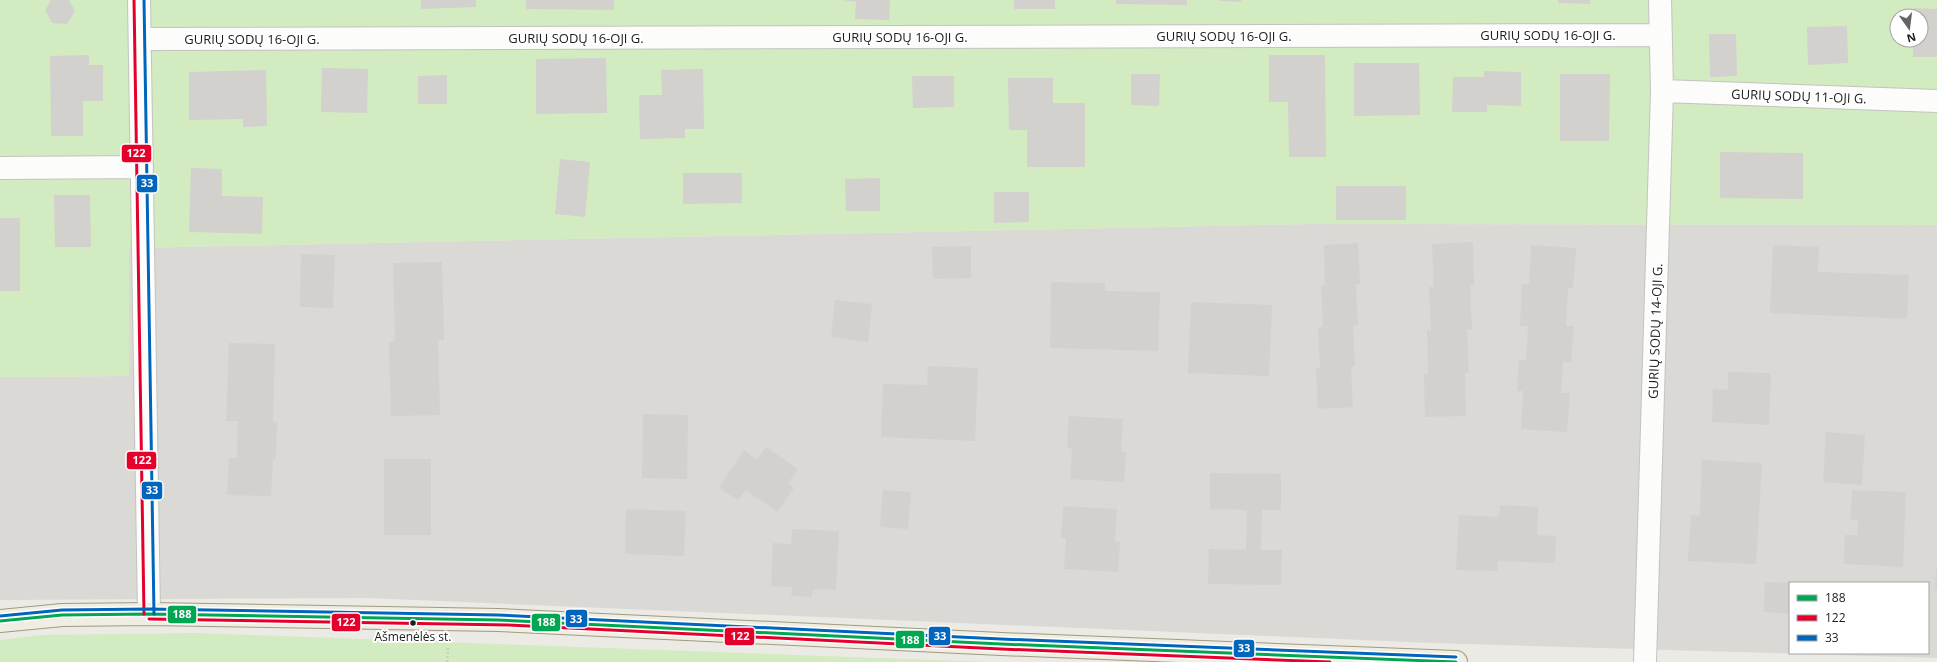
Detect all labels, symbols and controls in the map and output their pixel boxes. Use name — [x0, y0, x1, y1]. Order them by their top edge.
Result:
north arrow — [1889, 8, 1929, 48]
street label: GURIŲ SODŲ 16-OJI G. — [1480, 26, 1616, 44]
street label: GURIŲ SODŲ 16-OJI G. — [1156, 27, 1292, 45]
street label: GURIŲ SODŲ 16-OJI G. — [832, 28, 968, 46]
street label: GURIŲ SODŲ 16-OJI G. — [508, 29, 644, 47]
street label: GURIŲ SODŲ 16-OJI G. — [184, 30, 320, 48]
text: N — [1905, 30, 1918, 47]
street label: GURIŲ SODŲ 11-OJI G. — [1731, 85, 1867, 107]
line badge: 122 — [121, 144, 152, 163]
text: 122 — [127, 145, 145, 160]
line badge: 33 — [136, 174, 158, 193]
text: 33 — [141, 175, 153, 190]
street label: GURIŲ SODŲ 14-OJI G. — [1644, 263, 1666, 399]
line badge: 122 — [126, 451, 157, 470]
text: 122 — [133, 452, 151, 467]
line badge: 33 — [141, 481, 163, 500]
text: 33 — [146, 482, 158, 497]
legend — [1789, 582, 1929, 654]
text: 188 — [1825, 589, 1846, 606]
line badge: 188 — [167, 605, 197, 624]
text: 188 — [173, 606, 191, 621]
line badge: 33 — [565, 609, 588, 628]
text: 122 — [1825, 609, 1846, 626]
text: 33 — [570, 611, 582, 626]
line badge: 122 — [331, 613, 361, 632]
line badge: 188 — [531, 613, 561, 632]
text: 122 — [337, 614, 355, 629]
text: 188 — [537, 614, 555, 629]
marker: Ašmenėlės st. — [408, 618, 418, 628]
line badge: 33 — [928, 626, 951, 646]
line badge: 122 — [724, 627, 755, 646]
place label: Ašmenėlės st. — [374, 628, 452, 645]
text: 122 — [731, 628, 749, 643]
text: 33 — [934, 628, 946, 643]
text: 33 — [1825, 629, 1839, 646]
line badge: 188 — [895, 630, 925, 649]
text: 188 — [901, 632, 919, 647]
line badge: 33 — [1233, 639, 1255, 658]
text: 33 — [1238, 640, 1250, 655]

